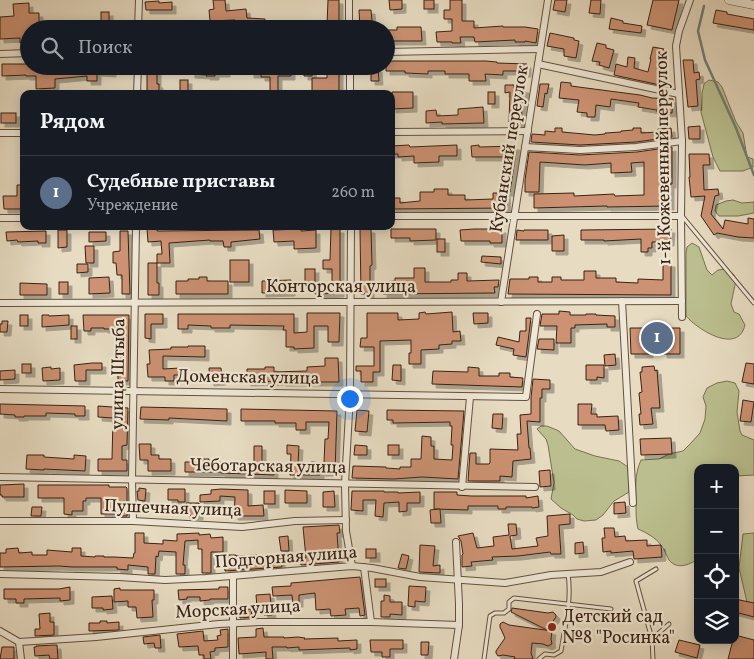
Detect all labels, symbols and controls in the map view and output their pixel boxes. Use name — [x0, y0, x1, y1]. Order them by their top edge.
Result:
search box — [20, 20, 395, 75]
icon: search — [38, 34, 66, 62]
text: Поиск — [78, 35, 132, 61]
street label: 1-й Кожевенный переулок — [650, 50, 678, 265]
street label: Кубанский переулок — [484, 63, 536, 234]
text: Рядом — [40, 108, 105, 137]
text: Судебные приставы — [87, 169, 275, 195]
text: 1 — [53, 182, 59, 204]
text: 260 m — [331, 182, 375, 204]
text: Учреждение — [87, 195, 178, 217]
street label: Конторская улица — [266, 275, 416, 300]
street label: улица Штыба — [106, 318, 132, 430]
pin: 1 — [641, 319, 673, 357]
street label: Доменская улица — [176, 364, 320, 392]
your location — [337, 386, 363, 412]
street label: Чеботарская улица — [189, 453, 347, 481]
map controls — [694, 464, 739, 644]
button: + — [694, 464, 739, 509]
street label: Пушечная улица — [104, 494, 243, 524]
button: − — [694, 509, 739, 554]
street label: Подгорная улица — [214, 541, 358, 575]
button: locate — [694, 554, 739, 599]
street label: Морская улица — [175, 594, 301, 626]
button: layers — [694, 599, 739, 644]
place label: Детский сад №8 "Росинка" — [562, 605, 675, 651]
marker: Детский сад №8 "Росинка" — [546, 621, 558, 633]

